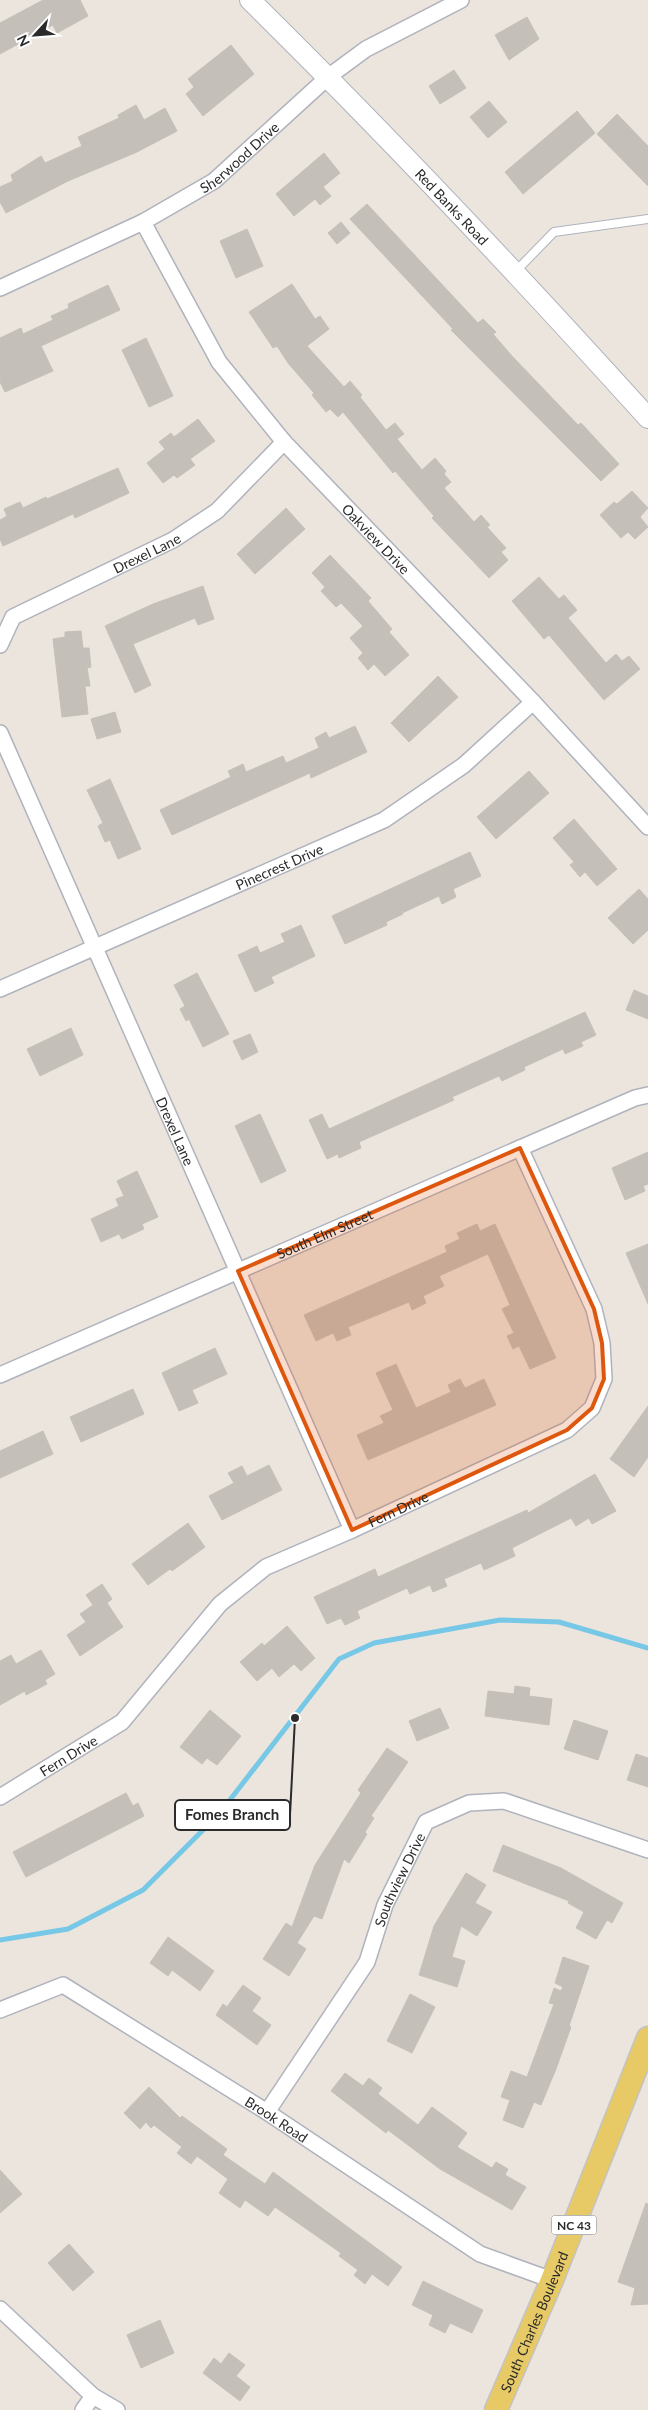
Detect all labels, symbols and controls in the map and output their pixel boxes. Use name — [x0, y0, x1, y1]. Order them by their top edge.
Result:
north arrow — [10, 10, 60, 60]
text: N — [13, 32, 33, 49]
street label: Sherwood Drive — [197, 118, 282, 196]
street label: Red Banks Road — [412, 165, 492, 248]
street label: Oakview Drive — [339, 500, 414, 577]
street label: Drexel Lane — [110, 529, 184, 576]
street label: Pinecrest Drive — [233, 839, 326, 893]
street label: Drexel Lane — [153, 1094, 198, 1168]
street label: South Elm Street — [274, 1205, 375, 1262]
street label: Fern Drive — [365, 1487, 431, 1530]
street label: Fern Drive — [36, 1731, 100, 1779]
callout: Fomes Branch — [175, 1800, 290, 1830]
text: Fomes Branch — [185, 1805, 279, 1823]
street label: Southview Drive — [370, 1830, 428, 1928]
street label: Brook Road — [242, 2092, 311, 2145]
road number: NC 43 — [552, 2216, 596, 2234]
street label: South Charles Boulevard — [496, 2249, 571, 2395]

